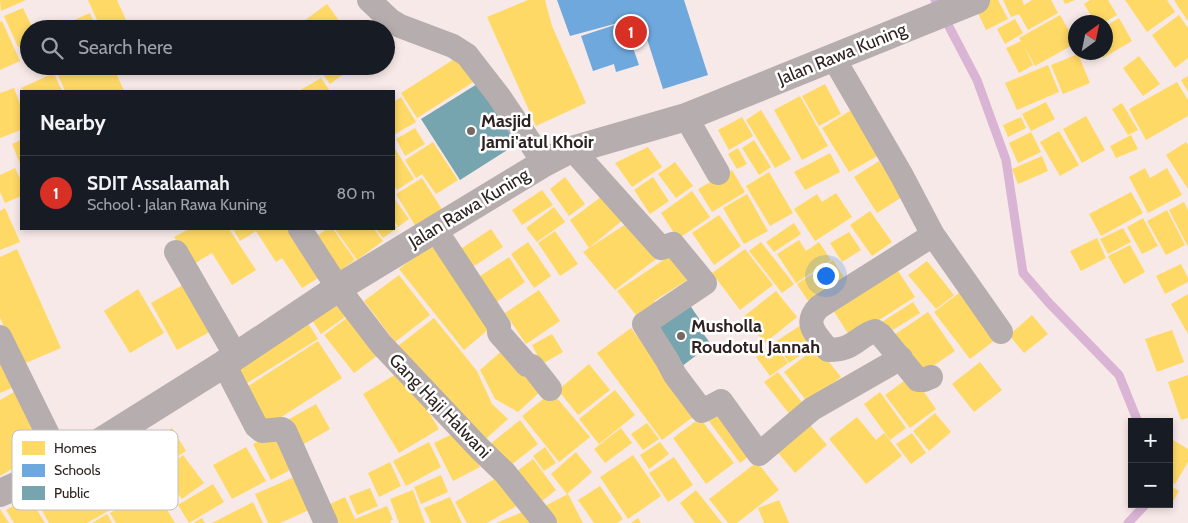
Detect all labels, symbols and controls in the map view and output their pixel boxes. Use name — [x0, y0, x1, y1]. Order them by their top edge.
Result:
pin: 1 — [615, 13, 647, 51]
north arrow — [1068, 15, 1113, 60]
street label: Jalan Rawa Kuning — [773, 18, 911, 90]
search box — [20, 20, 395, 75]
icon: search — [38, 34, 66, 62]
text: Search here — [78, 36, 172, 59]
text: Nearby — [40, 110, 106, 135]
place label: Masjid Jami'atul Khoir — [480, 110, 594, 153]
marker: Masjid Jami'atul Khoir — [465, 125, 477, 137]
street label: Jalan Rawa Kuning — [404, 163, 534, 253]
text: SDIT Assalaamah — [87, 172, 230, 195]
text: 1 — [53, 184, 59, 203]
text: 80 m — [337, 184, 375, 203]
text: School · Jalan Rawa Kuning — [87, 195, 266, 214]
your location — [813, 263, 839, 289]
place label: Musholla Roudotul Jannah — [691, 315, 820, 358]
marker: Musholla Roudotul Jannah — [675, 330, 687, 342]
street label: Gang Haji Halwani — [384, 349, 496, 463]
map controls — [1128, 418, 1173, 508]
button: + — [1128, 418, 1173, 463]
legend — [12, 430, 178, 510]
text: Homes — [54, 439, 97, 457]
text: Schools — [54, 461, 101, 479]
button: − — [1128, 463, 1173, 508]
text: Public — [54, 484, 90, 502]

